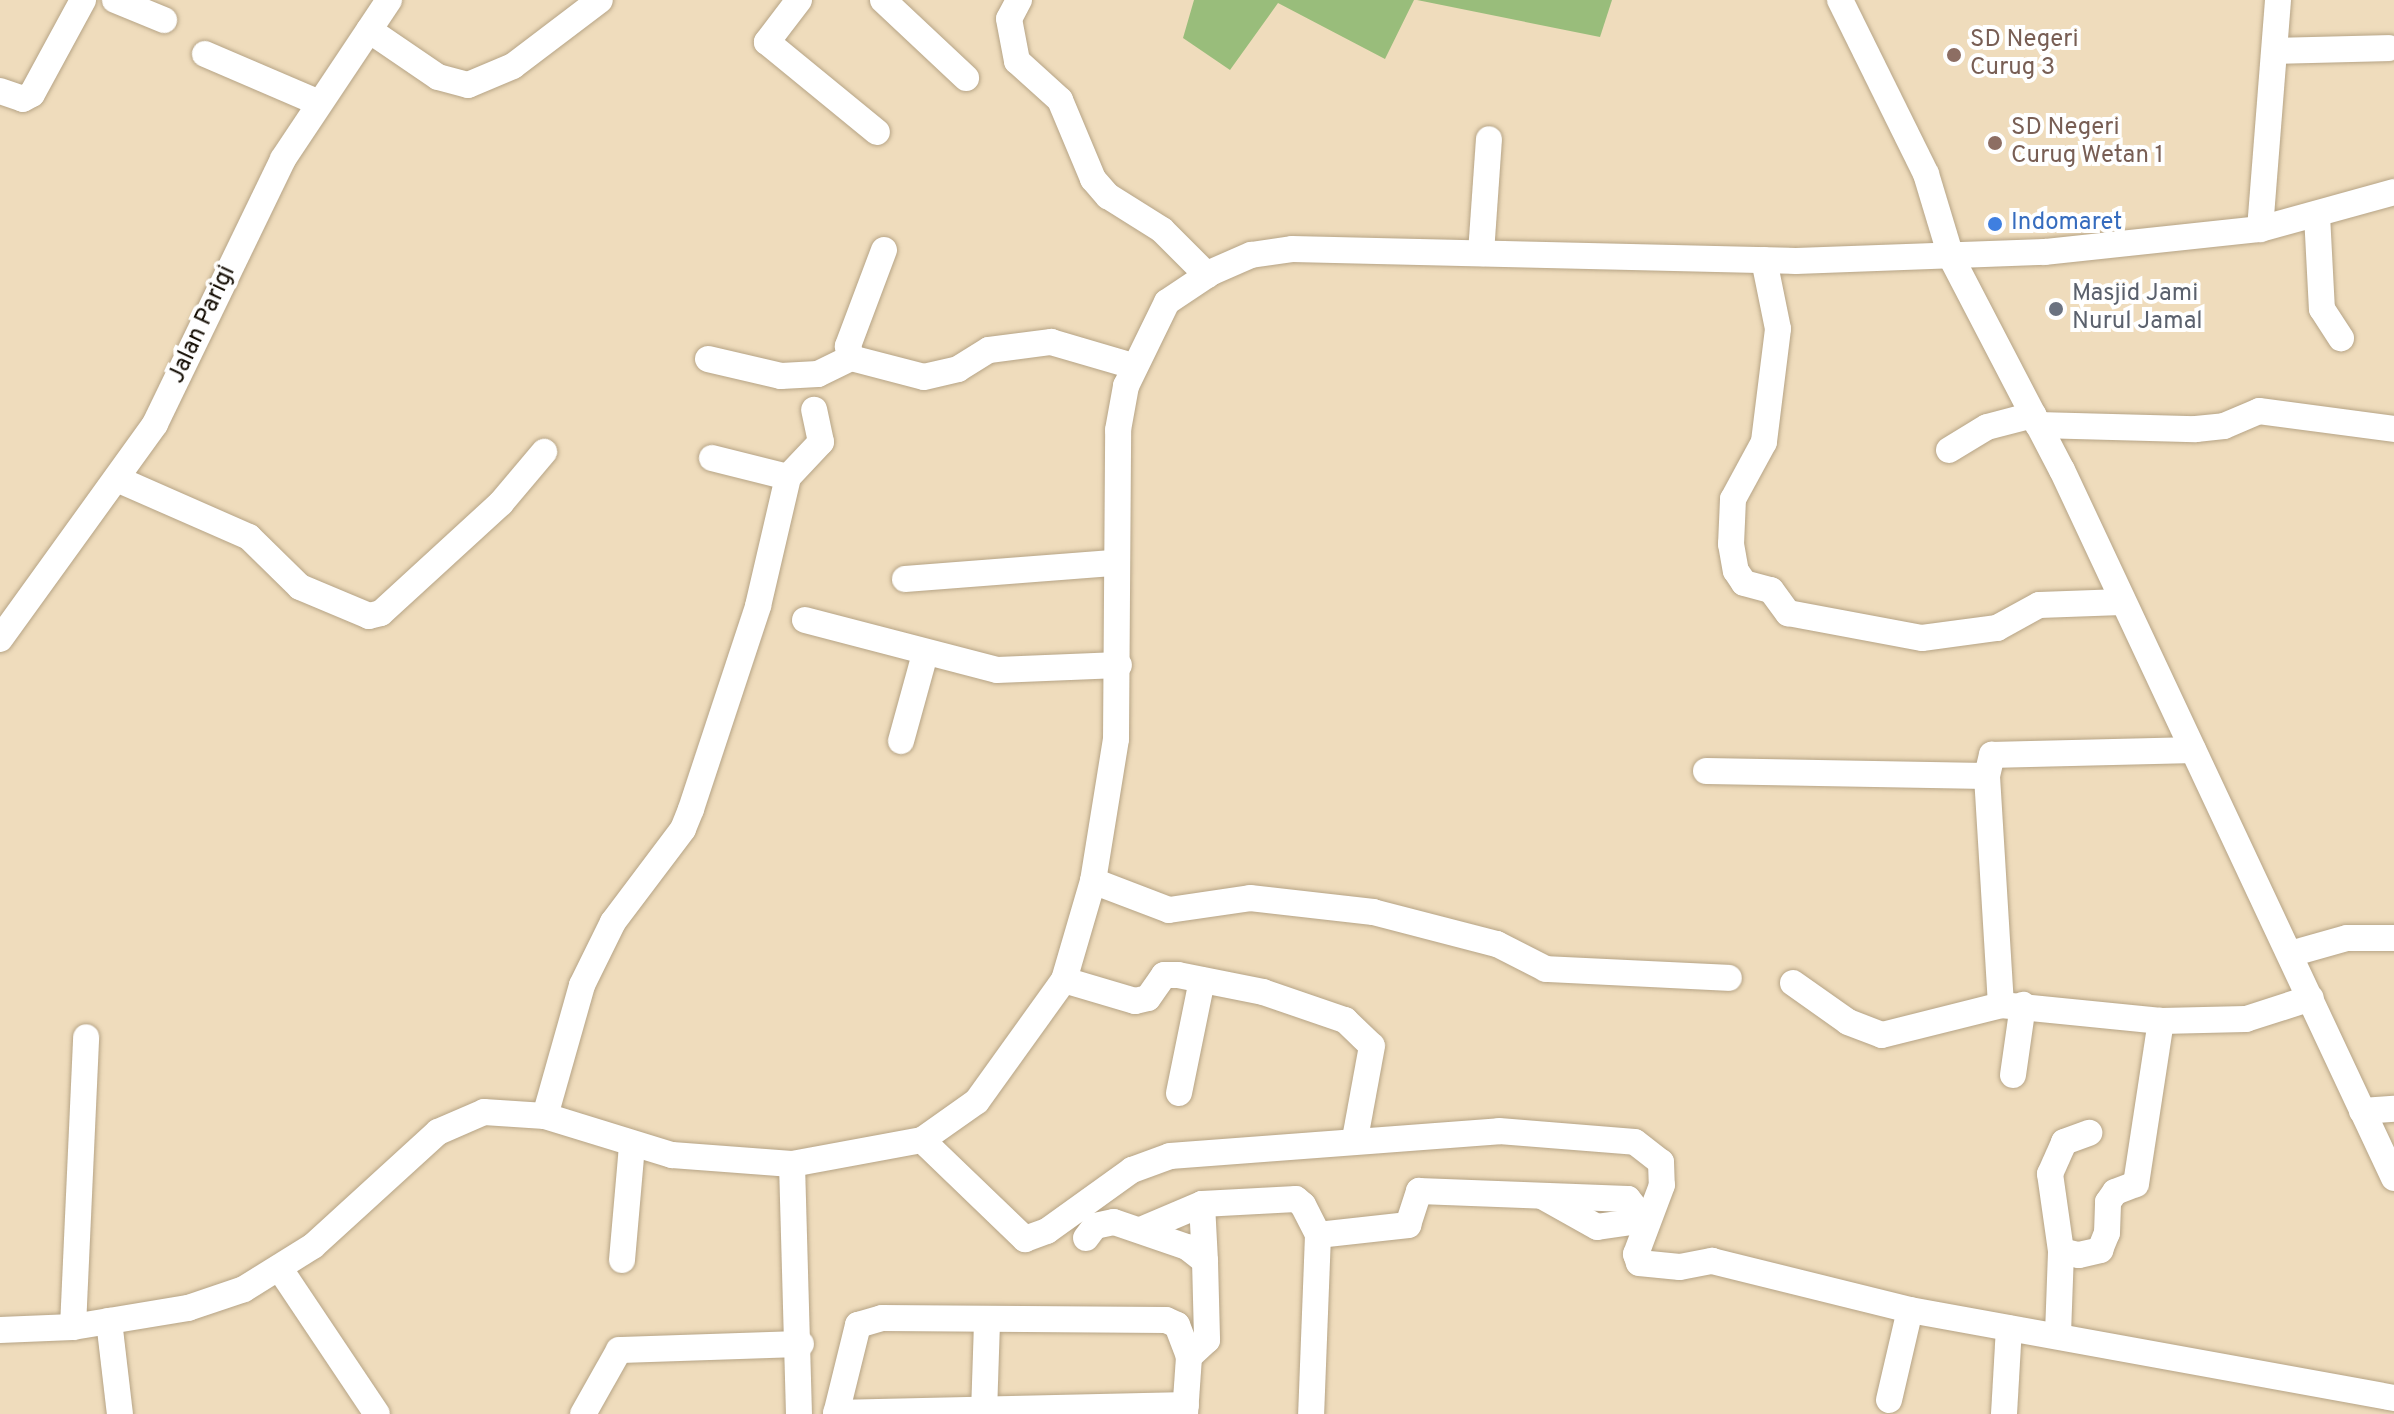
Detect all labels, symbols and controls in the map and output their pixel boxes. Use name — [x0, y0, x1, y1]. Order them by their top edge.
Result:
place label: SD Negeri Curug 3 — [1970, 27, 2079, 83]
marker: SD Negeri Curug 3 — [1945, 46, 1963, 64]
place label: SD Negeri Curug Wetan 1 — [2011, 115, 2164, 171]
marker: SD Negeri Curug Wetan 1 — [1986, 134, 2004, 152]
place label: Indomaret — [2011, 210, 2122, 238]
marker: Indomaret — [1986, 215, 2004, 233]
street label: Jalan Parigi — [163, 262, 243, 388]
place label: Masjid Jami Nurul Jamal — [2072, 281, 2203, 337]
marker: Masjid Jami Nurul Jamal — [2047, 300, 2065, 318]

